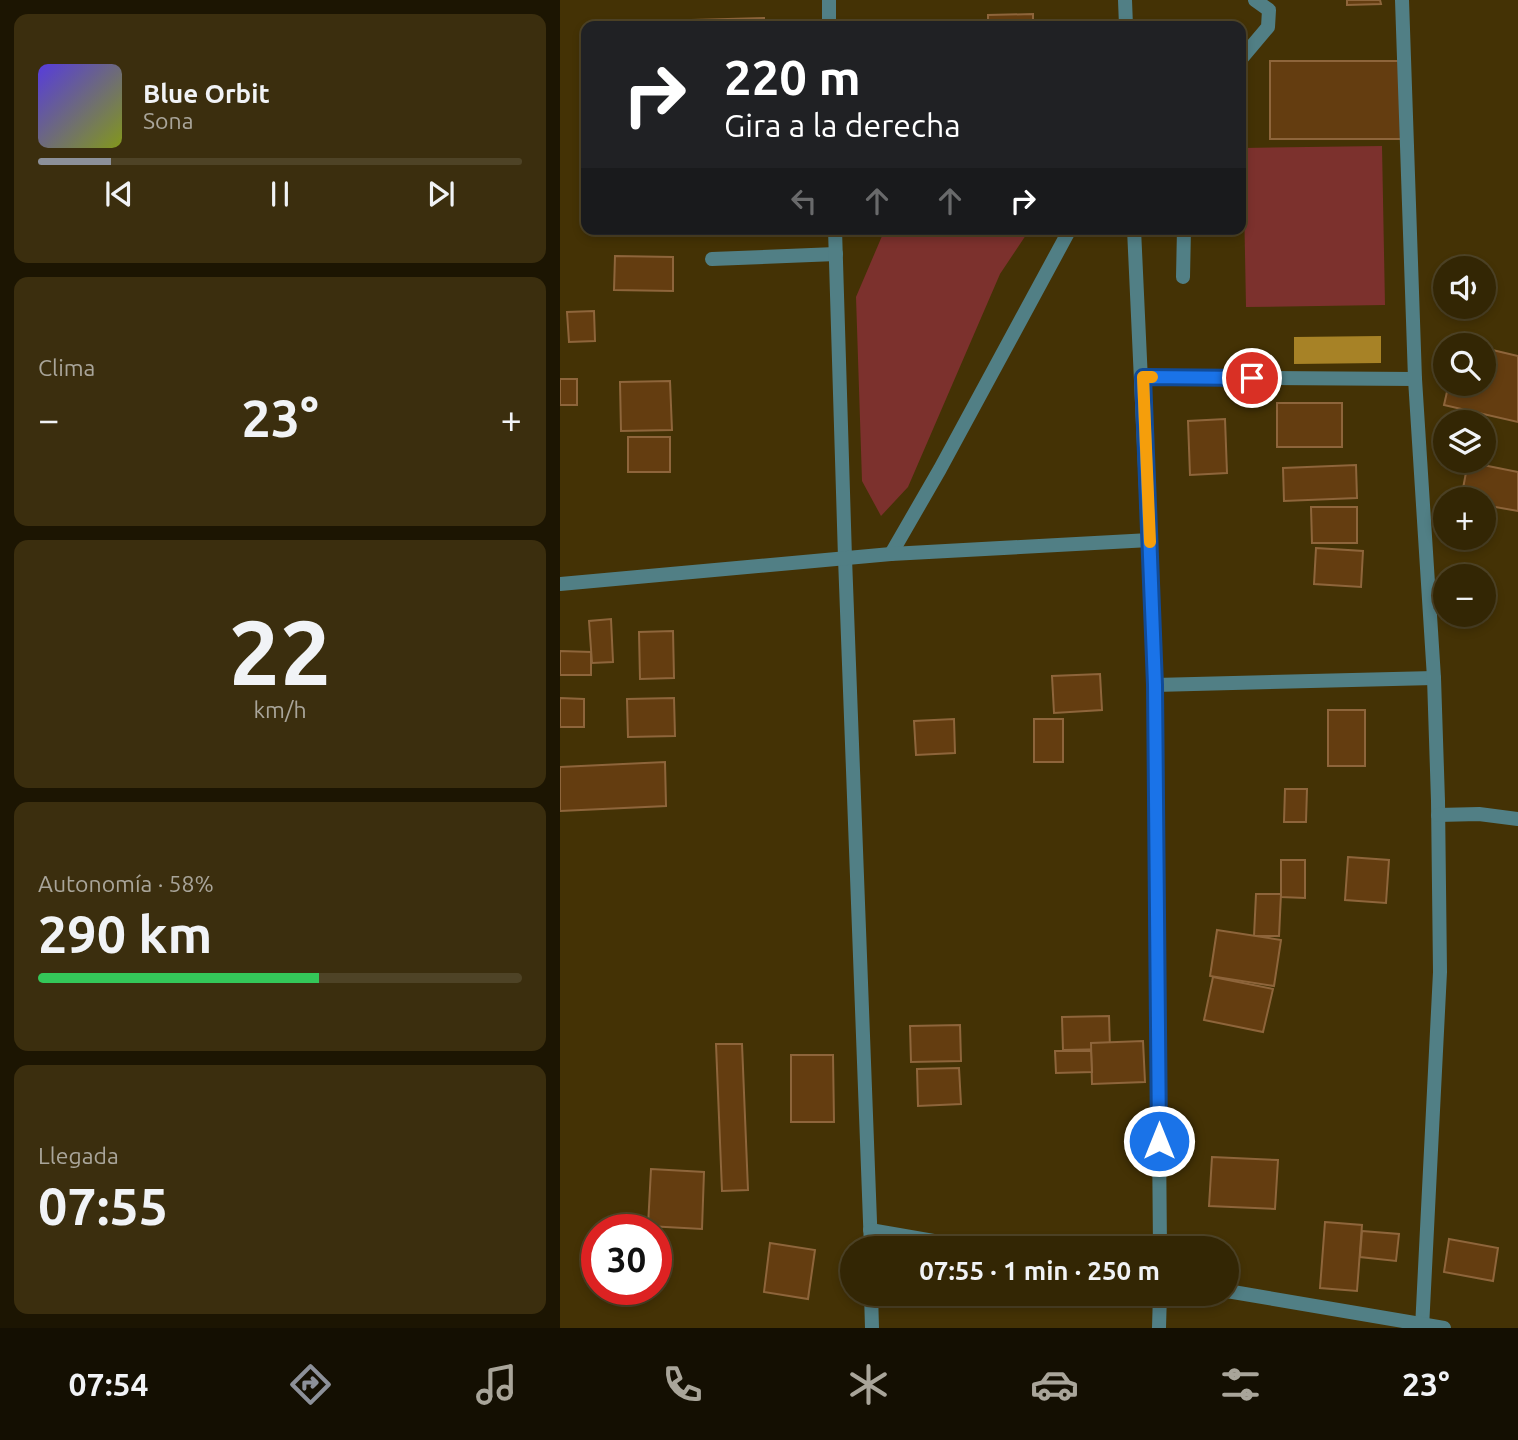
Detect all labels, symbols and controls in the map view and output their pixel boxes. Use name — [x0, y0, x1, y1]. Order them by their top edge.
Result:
icon: right — [609, 49, 700, 140]
text: 220 m — [724, 49, 861, 104]
text: Blue Orbit — [143, 79, 270, 108]
text: Gira a la derecha — [724, 107, 961, 143]
text: Sona — [143, 108, 193, 133]
icon: previous — [100, 175, 138, 213]
icon: pause — [261, 175, 299, 213]
icon: next — [422, 175, 460, 213]
icon: left — [785, 182, 823, 220]
icon: ahead — [858, 182, 896, 220]
icon: ahead — [931, 182, 969, 220]
icon: right — [1004, 182, 1042, 220]
map controls — [1433, 256, 1496, 627]
button: sound — [1433, 256, 1496, 319]
button: search — [1433, 333, 1496, 396]
pin — [1222, 348, 1282, 408]
text: Clima — [38, 355, 95, 380]
icon: arrive — [1233, 359, 1271, 397]
text: 23° — [241, 389, 319, 447]
text: − — [38, 398, 59, 440]
text: + — [501, 398, 522, 440]
button: layers — [1433, 410, 1496, 473]
button: + — [1433, 487, 1496, 550]
button: − — [1433, 564, 1496, 627]
text: 22 — [229, 600, 331, 702]
text: km/h — [253, 697, 307, 722]
text: Autonomía · 58% — [38, 871, 214, 896]
text: 290 km — [38, 905, 212, 963]
position arrow — [1122, 1104, 1196, 1178]
text: Llegada — [38, 1143, 119, 1168]
text: 07:55 — [38, 1177, 168, 1235]
speed limit sign: 30 — [581, 1214, 672, 1305]
text: 07:55 · 1 min · 250 m — [919, 1256, 1160, 1285]
icon: directions — [286, 1360, 335, 1409]
icon: music — [472, 1360, 521, 1409]
icon: phone — [658, 1360, 707, 1409]
icon: climate — [844, 1360, 893, 1409]
icon: car — [1030, 1360, 1079, 1409]
icon: filters — [1216, 1360, 1265, 1409]
text: 07:54 — [69, 1366, 149, 1402]
text: 23° — [1402, 1366, 1449, 1402]

